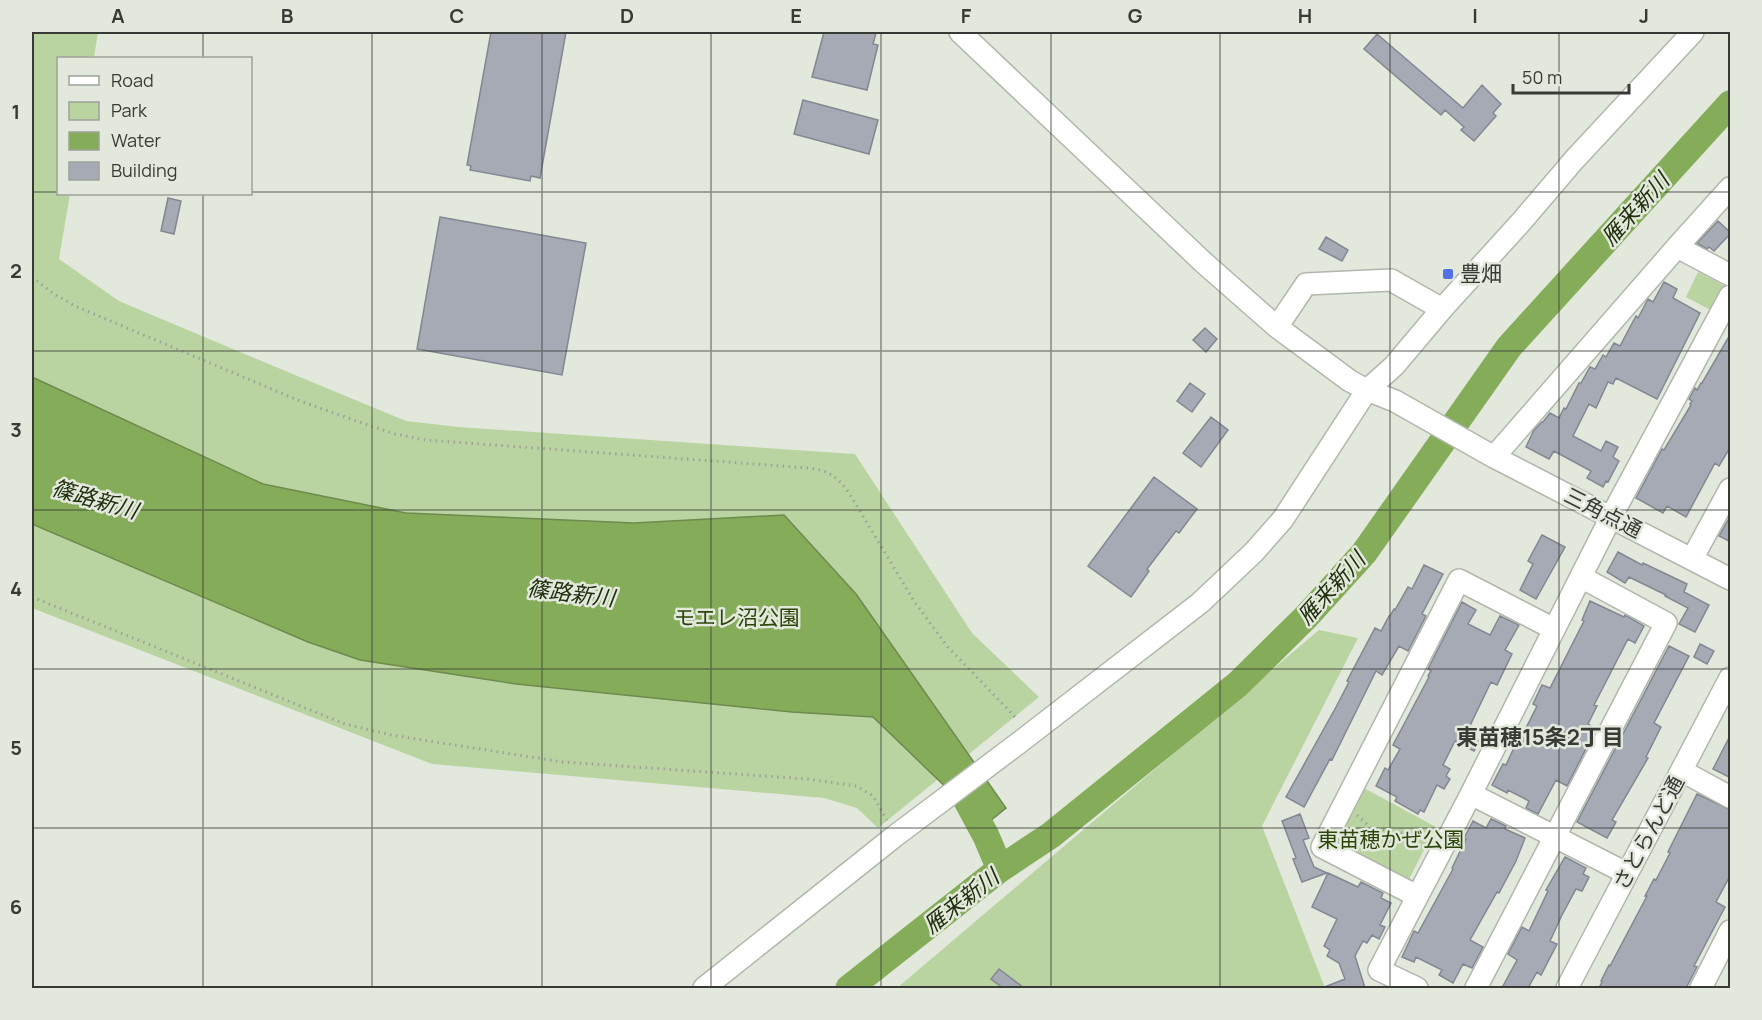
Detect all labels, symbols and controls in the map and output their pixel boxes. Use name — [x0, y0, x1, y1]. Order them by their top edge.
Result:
text: A — [111, 2, 125, 29]
text: B — [281, 2, 294, 29]
text: C — [450, 2, 464, 29]
text: D — [620, 2, 634, 29]
text: E — [790, 2, 802, 29]
text: F — [961, 2, 972, 29]
text: G — [1128, 2, 1143, 29]
text: H — [1298, 2, 1312, 29]
text: I — [1472, 2, 1478, 29]
text: J — [1639, 2, 1649, 29]
legend — [57, 57, 252, 195]
scale bar — [1513, 57, 1628, 95]
text: 50 m — [1522, 65, 1562, 89]
text: Road — [111, 68, 154, 92]
text: 1 — [12, 98, 20, 125]
text: Park — [111, 98, 148, 122]
text: Water — [111, 128, 161, 152]
text: Building — [111, 158, 177, 182]
water label: 雁来新川 — [1594, 165, 1677, 252]
text: 2 — [10, 257, 22, 284]
place label: 豊畑 — [1460, 259, 1502, 287]
marker: 豊畑 — [1441, 267, 1455, 281]
text: 3 — [10, 416, 22, 443]
water label: 篠路新川 — [49, 472, 143, 526]
street label: 三角点通 — [1560, 481, 1647, 544]
water label: 雁来新川 — [1290, 544, 1373, 631]
water label: 篠路新川 — [525, 573, 618, 613]
text: 4 — [10, 575, 22, 602]
park label: モエレ沼公園 — [674, 603, 800, 631]
district label: 東苗穂15条2丁目 — [1456, 722, 1624, 752]
text: 5 — [10, 734, 22, 761]
street label: さとらんど通 — [1606, 771, 1690, 894]
park label: 東苗穂かぜ公園 — [1318, 825, 1465, 853]
water label: 雁来新川 — [917, 861, 1006, 940]
text: 6 — [10, 893, 22, 920]

